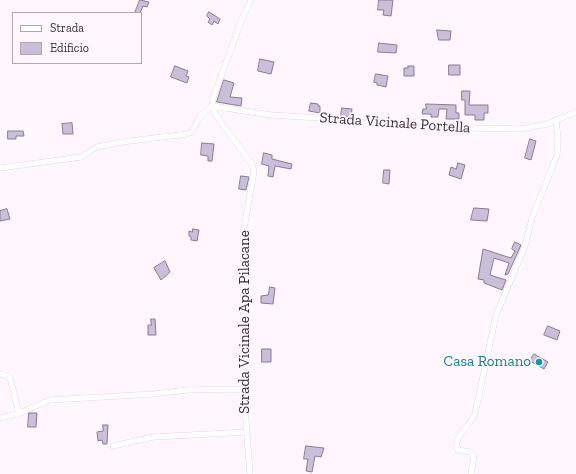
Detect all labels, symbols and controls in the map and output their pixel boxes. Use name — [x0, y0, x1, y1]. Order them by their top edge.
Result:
legend — [12, 12, 142, 64]
text: Strada — [50, 21, 84, 35]
text: Edificio — [50, 41, 89, 55]
street label: Strada Vicinale Portella — [319, 109, 471, 137]
street label: Strada Vicinale Apa Pilacane — [236, 230, 254, 414]
place label: Casa Romano — [444, 353, 531, 371]
marker: Casa Romano — [534, 357, 544, 367]

